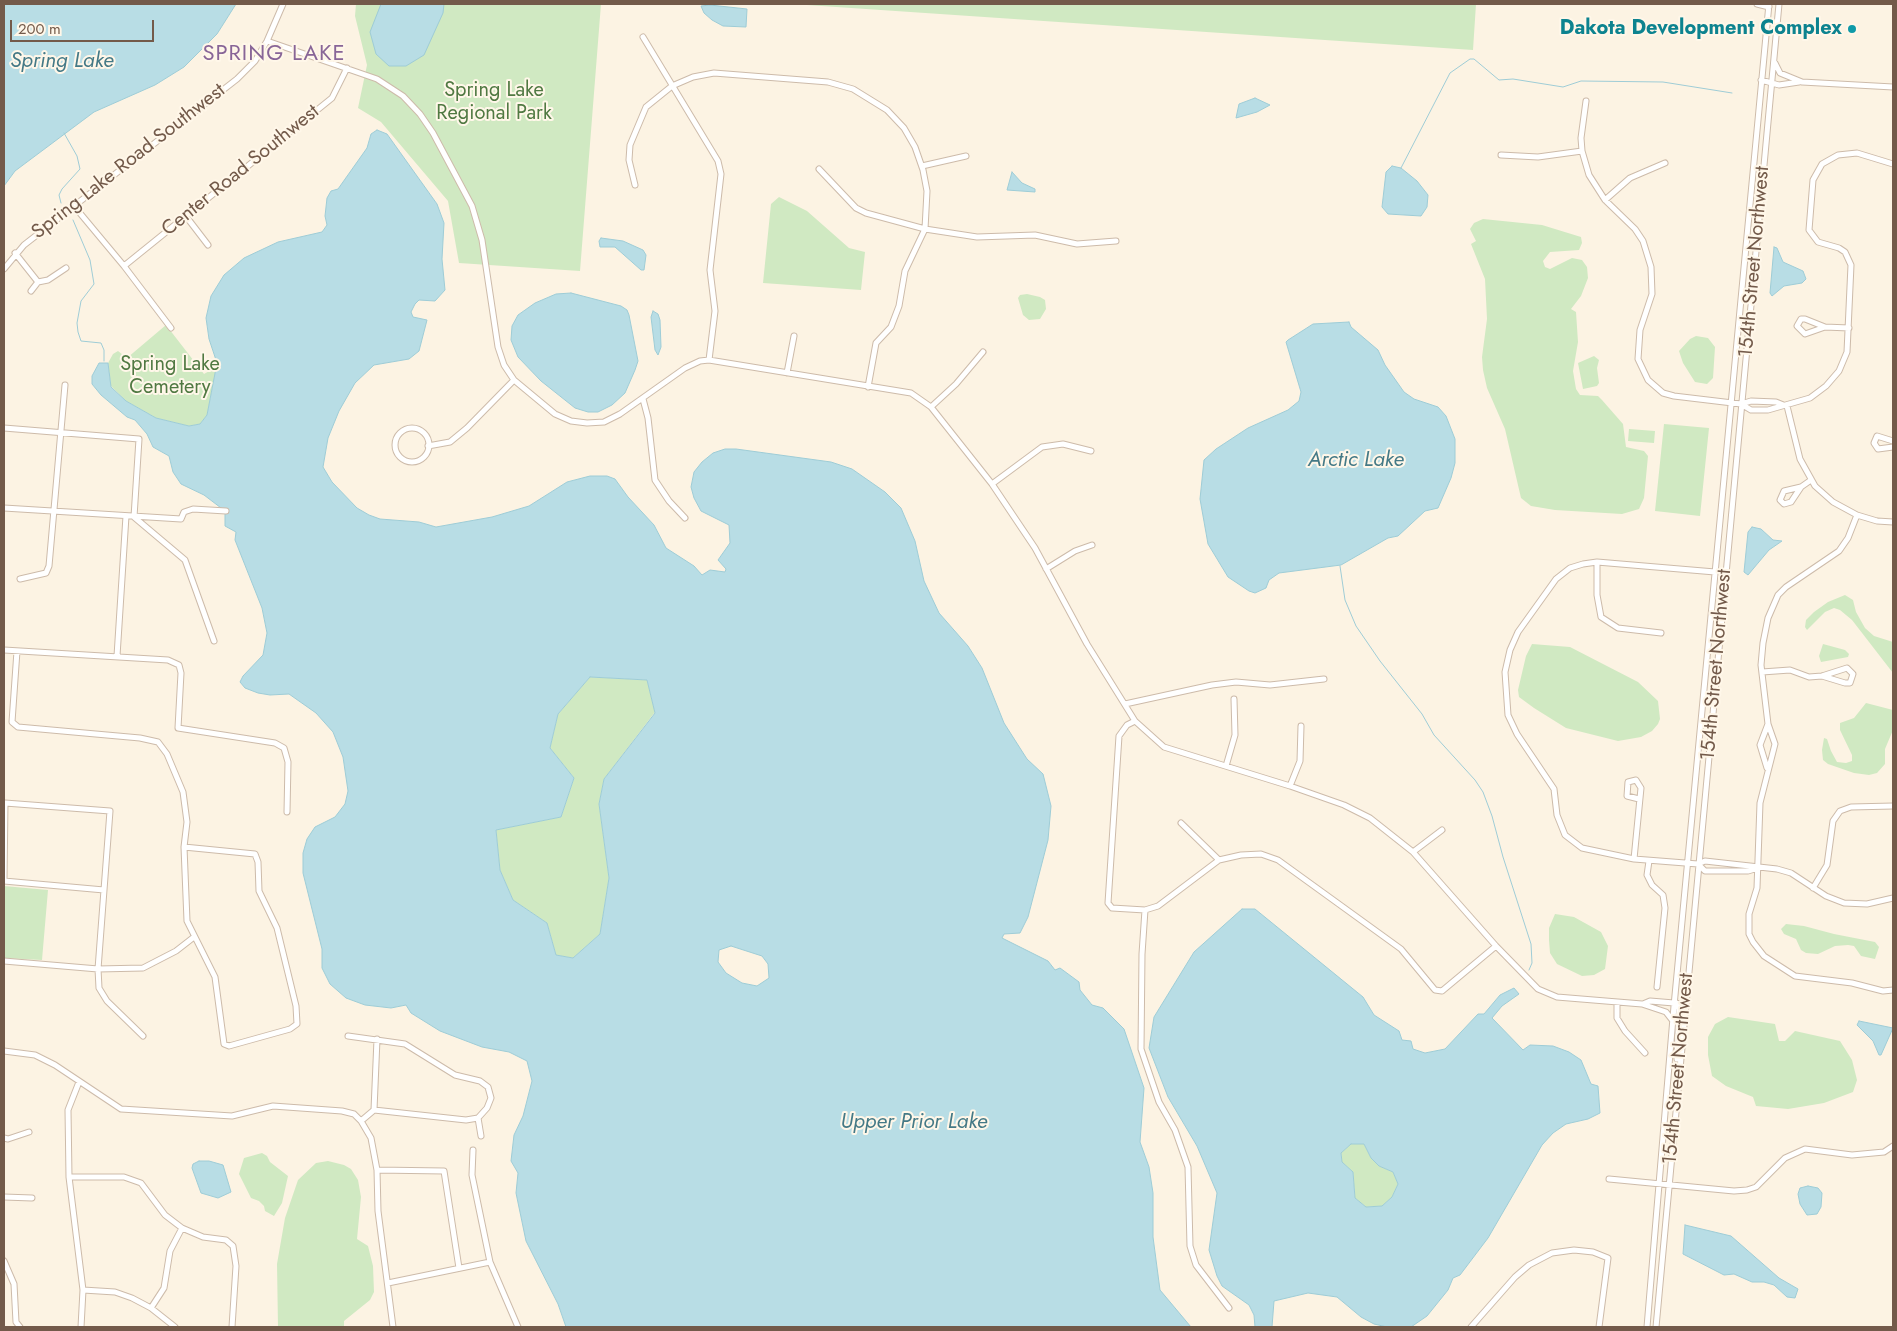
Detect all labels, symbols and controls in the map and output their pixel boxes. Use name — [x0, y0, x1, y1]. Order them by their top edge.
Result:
scale bar — [12, 10, 156, 42]
place label: Dakota Development Complex — [1560, 17, 1842, 41]
text: 200 m — [18, 18, 61, 40]
marker: Dakota Development Complex — [1846, 23, 1858, 35]
district label: SPRING LAKE — [201, 42, 347, 68]
water label: Spring Lake — [10, 49, 114, 75]
street label: Spring Lake Road Southwest — [27, 79, 231, 245]
park label: Spring Lake Regional Park — [436, 79, 552, 126]
street label: Center Road Southwest — [157, 100, 325, 242]
street label: 154th Street Northwest — [1735, 165, 1775, 359]
park label: Spring Lake Cemetery — [120, 353, 220, 400]
water label: Arctic Lake — [1308, 448, 1404, 474]
street label: 154th Street Northwest — [1697, 568, 1737, 762]
street label: 154th Street Northwest — [1659, 972, 1699, 1166]
water label: Upper Prior Lake — [840, 1110, 988, 1136]

